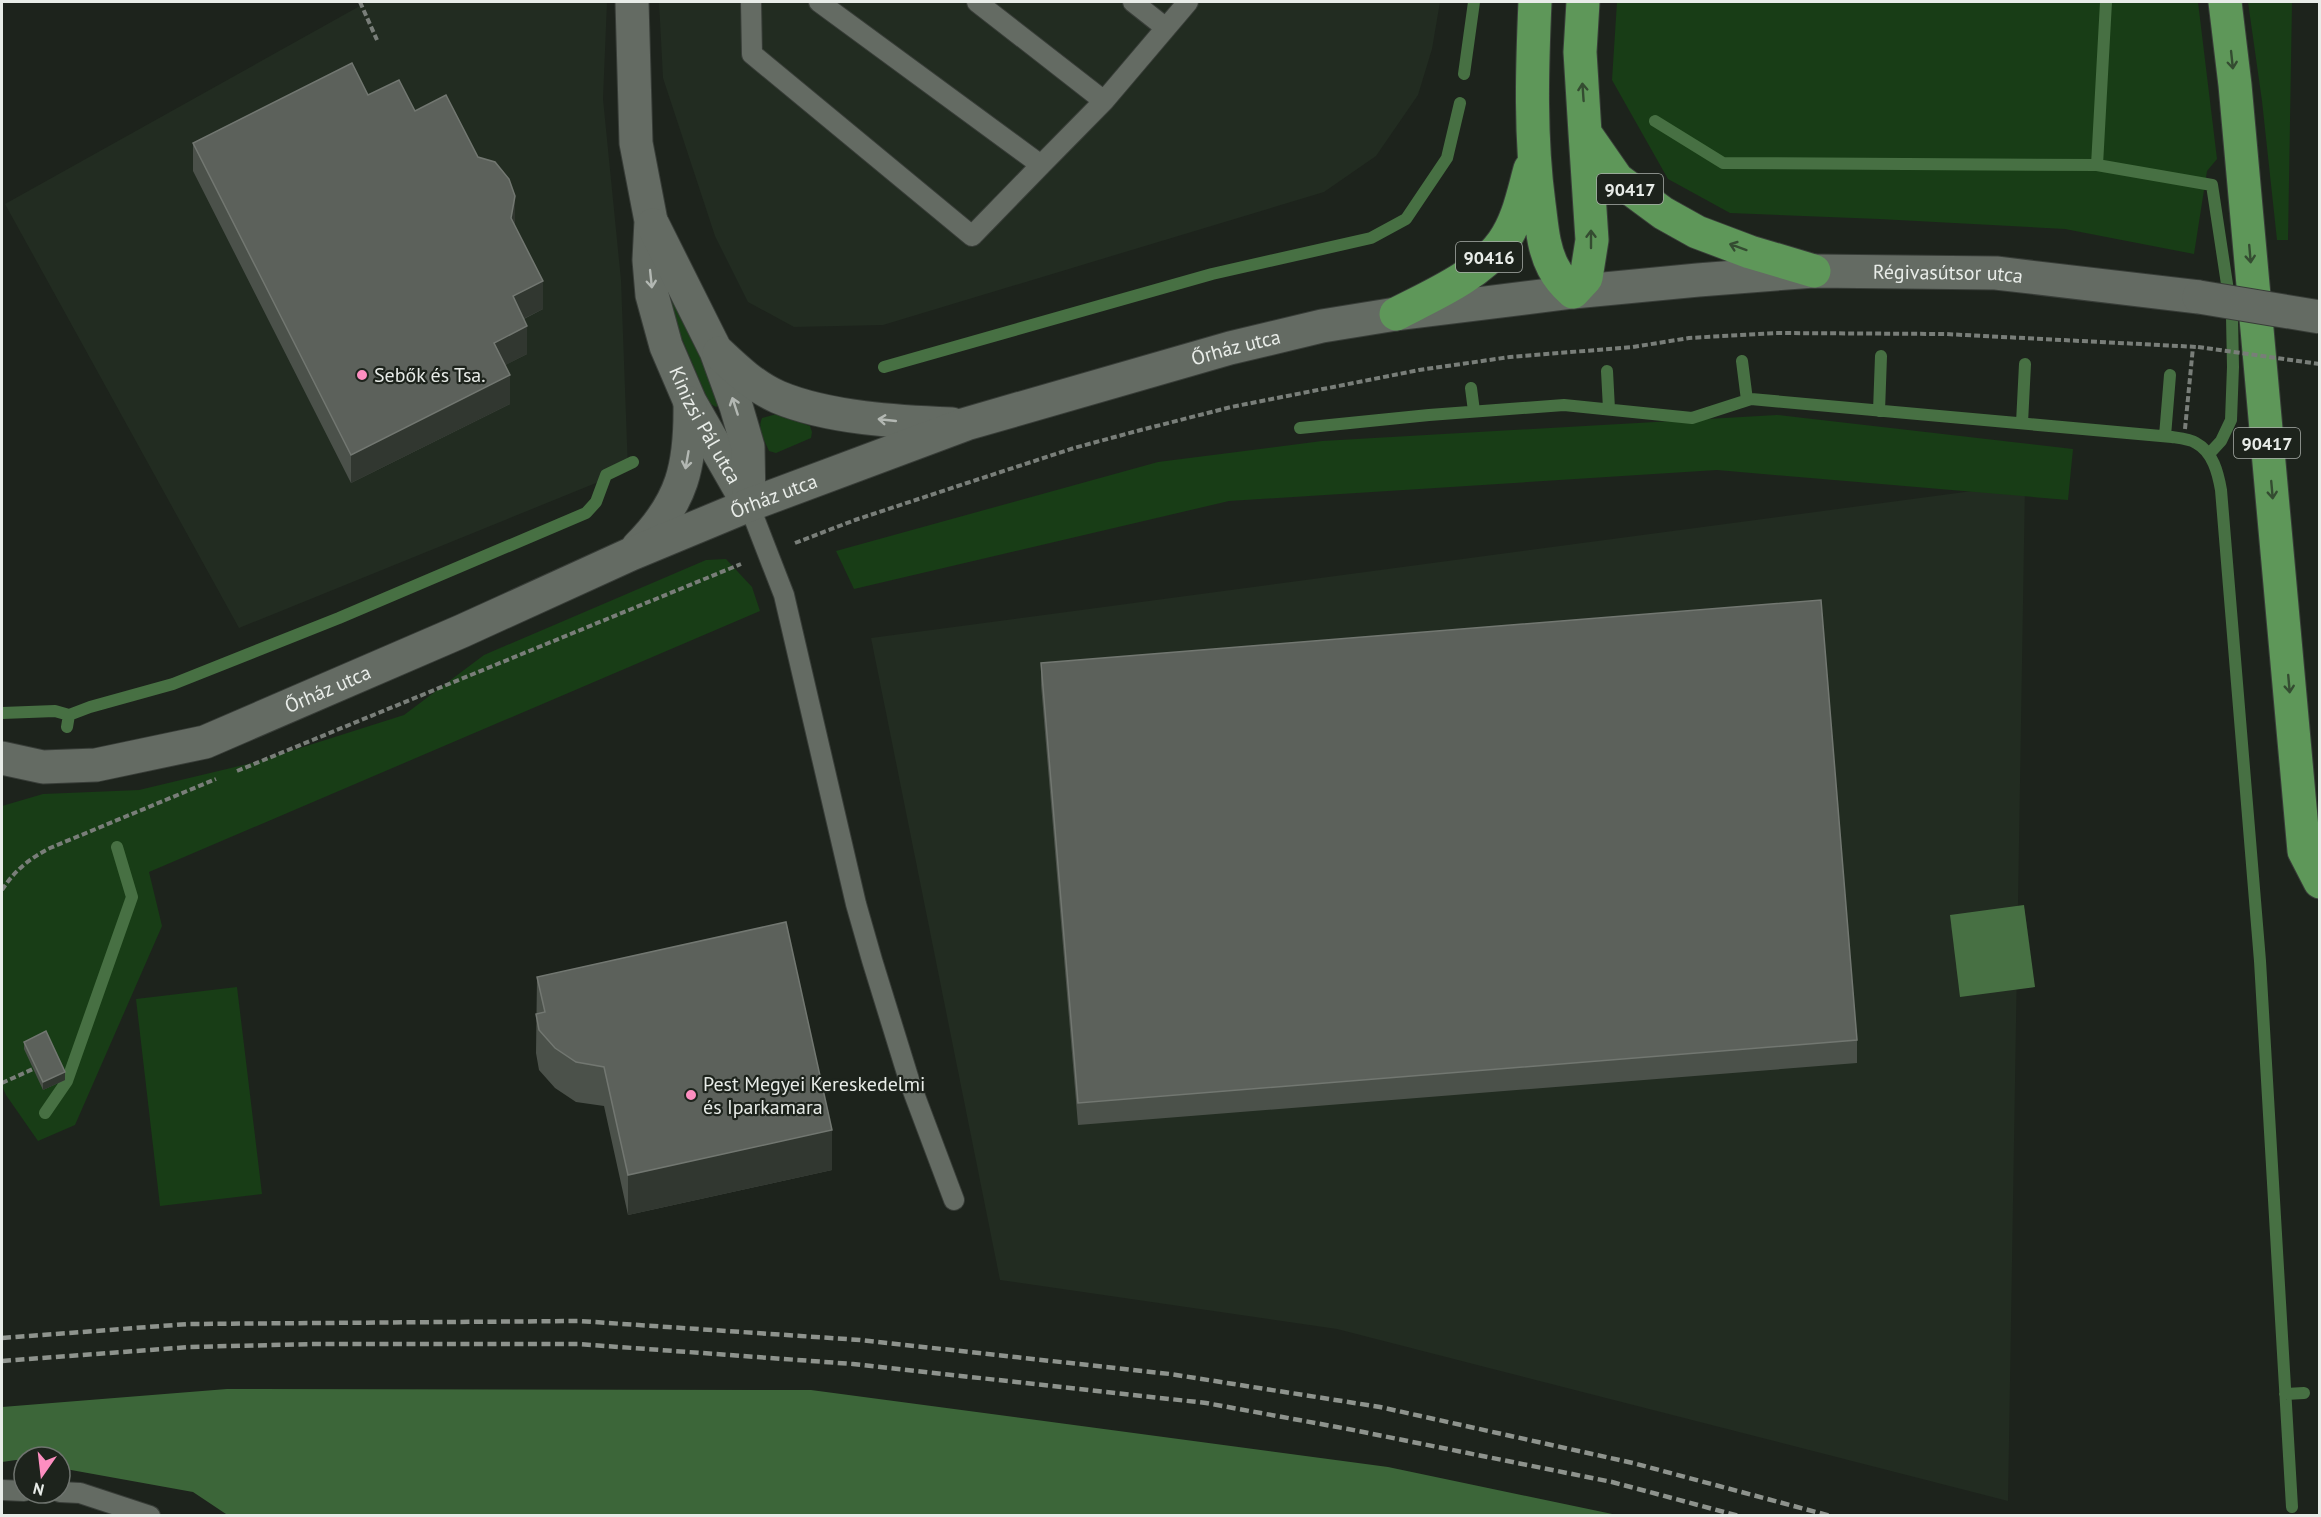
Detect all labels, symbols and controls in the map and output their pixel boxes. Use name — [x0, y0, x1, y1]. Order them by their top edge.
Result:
one-way arrow — [2227, 49, 2238, 69]
one-way arrow — [1577, 82, 1588, 102]
road number: 90417 — [1597, 174, 1663, 204]
one-way arrow — [1585, 230, 1597, 250]
one-way arrow — [1729, 241, 1748, 252]
road number: 90416 — [1456, 242, 1522, 272]
one-way arrow — [2245, 243, 2256, 263]
street label: Régivasútsor utca — [1873, 259, 2024, 289]
one-way arrow — [646, 268, 657, 288]
street label: Őrház utca — [1188, 323, 1283, 372]
place label: Sebők és Tsa. — [374, 362, 486, 388]
street label: Kinizsi Pál utca — [663, 362, 747, 489]
marker: Sebők és Tsa. — [355, 368, 369, 382]
one-way arrow — [729, 397, 740, 416]
one-way arrow — [877, 414, 897, 425]
road number: 90417 — [2234, 428, 2300, 458]
one-way arrow — [681, 450, 692, 469]
street label: Őrház utca — [726, 468, 821, 524]
one-way arrow — [2267, 479, 2278, 499]
street label: Őrház utca — [281, 659, 375, 719]
one-way arrow — [2284, 674, 2295, 693]
place label: Pest Megyei Kereskedelmi és Iparkamara — [703, 1071, 925, 1120]
marker: Pest Megyei Kereskedelmi és Iparkamara — [684, 1088, 698, 1102]
north arrow — [12, 1445, 72, 1505]
text: N — [31, 1479, 46, 1501]

